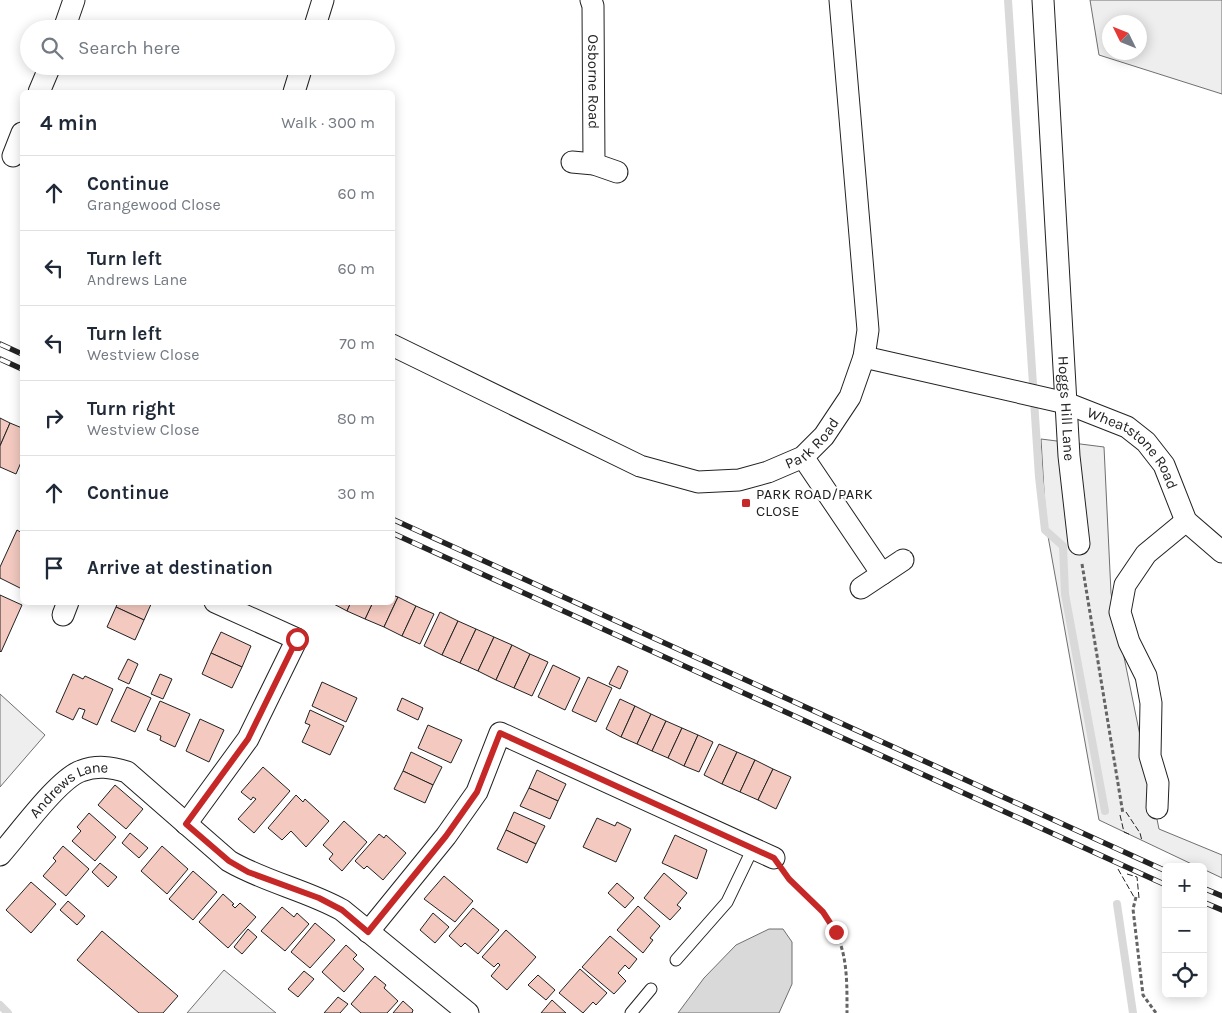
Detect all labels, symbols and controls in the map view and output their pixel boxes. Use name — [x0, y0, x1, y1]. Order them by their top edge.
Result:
north arrow — [1102, 15, 1147, 60]
search box — [20, 20, 395, 75]
icon: search — [38, 34, 66, 62]
street label: Osborne Road — [584, 34, 603, 129]
text: Search here — [78, 37, 180, 59]
text: 4 min — [40, 111, 98, 135]
text: Walk · 300 m — [281, 113, 375, 132]
text: Continue — [87, 173, 169, 195]
icon: ahead — [40, 179, 68, 207]
text: 60 m — [338, 184, 375, 203]
text: Grangewood Close — [87, 195, 221, 214]
text: Turn left — [87, 248, 162, 270]
icon: left — [40, 254, 68, 282]
text: 60 m — [338, 259, 375, 278]
text: Andrews Lane — [87, 270, 187, 289]
text: Turn left — [87, 323, 162, 345]
icon: left — [40, 329, 68, 357]
text: 70 m — [339, 334, 375, 353]
text: Westview Close — [87, 345, 200, 364]
street label: Hoggs Hill Lane — [1054, 355, 1078, 462]
text: Turn right — [87, 398, 176, 420]
street label: Wheatstone Road — [1085, 403, 1182, 492]
icon: right — [40, 404, 68, 432]
text: 80 m — [337, 409, 375, 428]
street label: Park Road — [782, 414, 843, 473]
text: Westview Close — [87, 420, 200, 439]
icon: ahead — [40, 479, 68, 507]
text: Continue — [87, 482, 169, 504]
text: 30 m — [337, 484, 375, 503]
place label: PARK ROAD/PARK CLOSE — [756, 485, 873, 520]
marker: PARK ROAD/PARK CLOSE — [740, 497, 752, 509]
icon: arrive — [40, 554, 68, 582]
text: Arrive at destination — [87, 557, 273, 579]
route start — [286, 628, 309, 651]
street label: Andrews Lane — [26, 758, 109, 822]
map controls — [1162, 863, 1207, 998]
button: + — [1162, 863, 1207, 908]
button: − — [1162, 908, 1207, 953]
route end — [825, 921, 848, 944]
button: locate — [1162, 953, 1207, 998]

